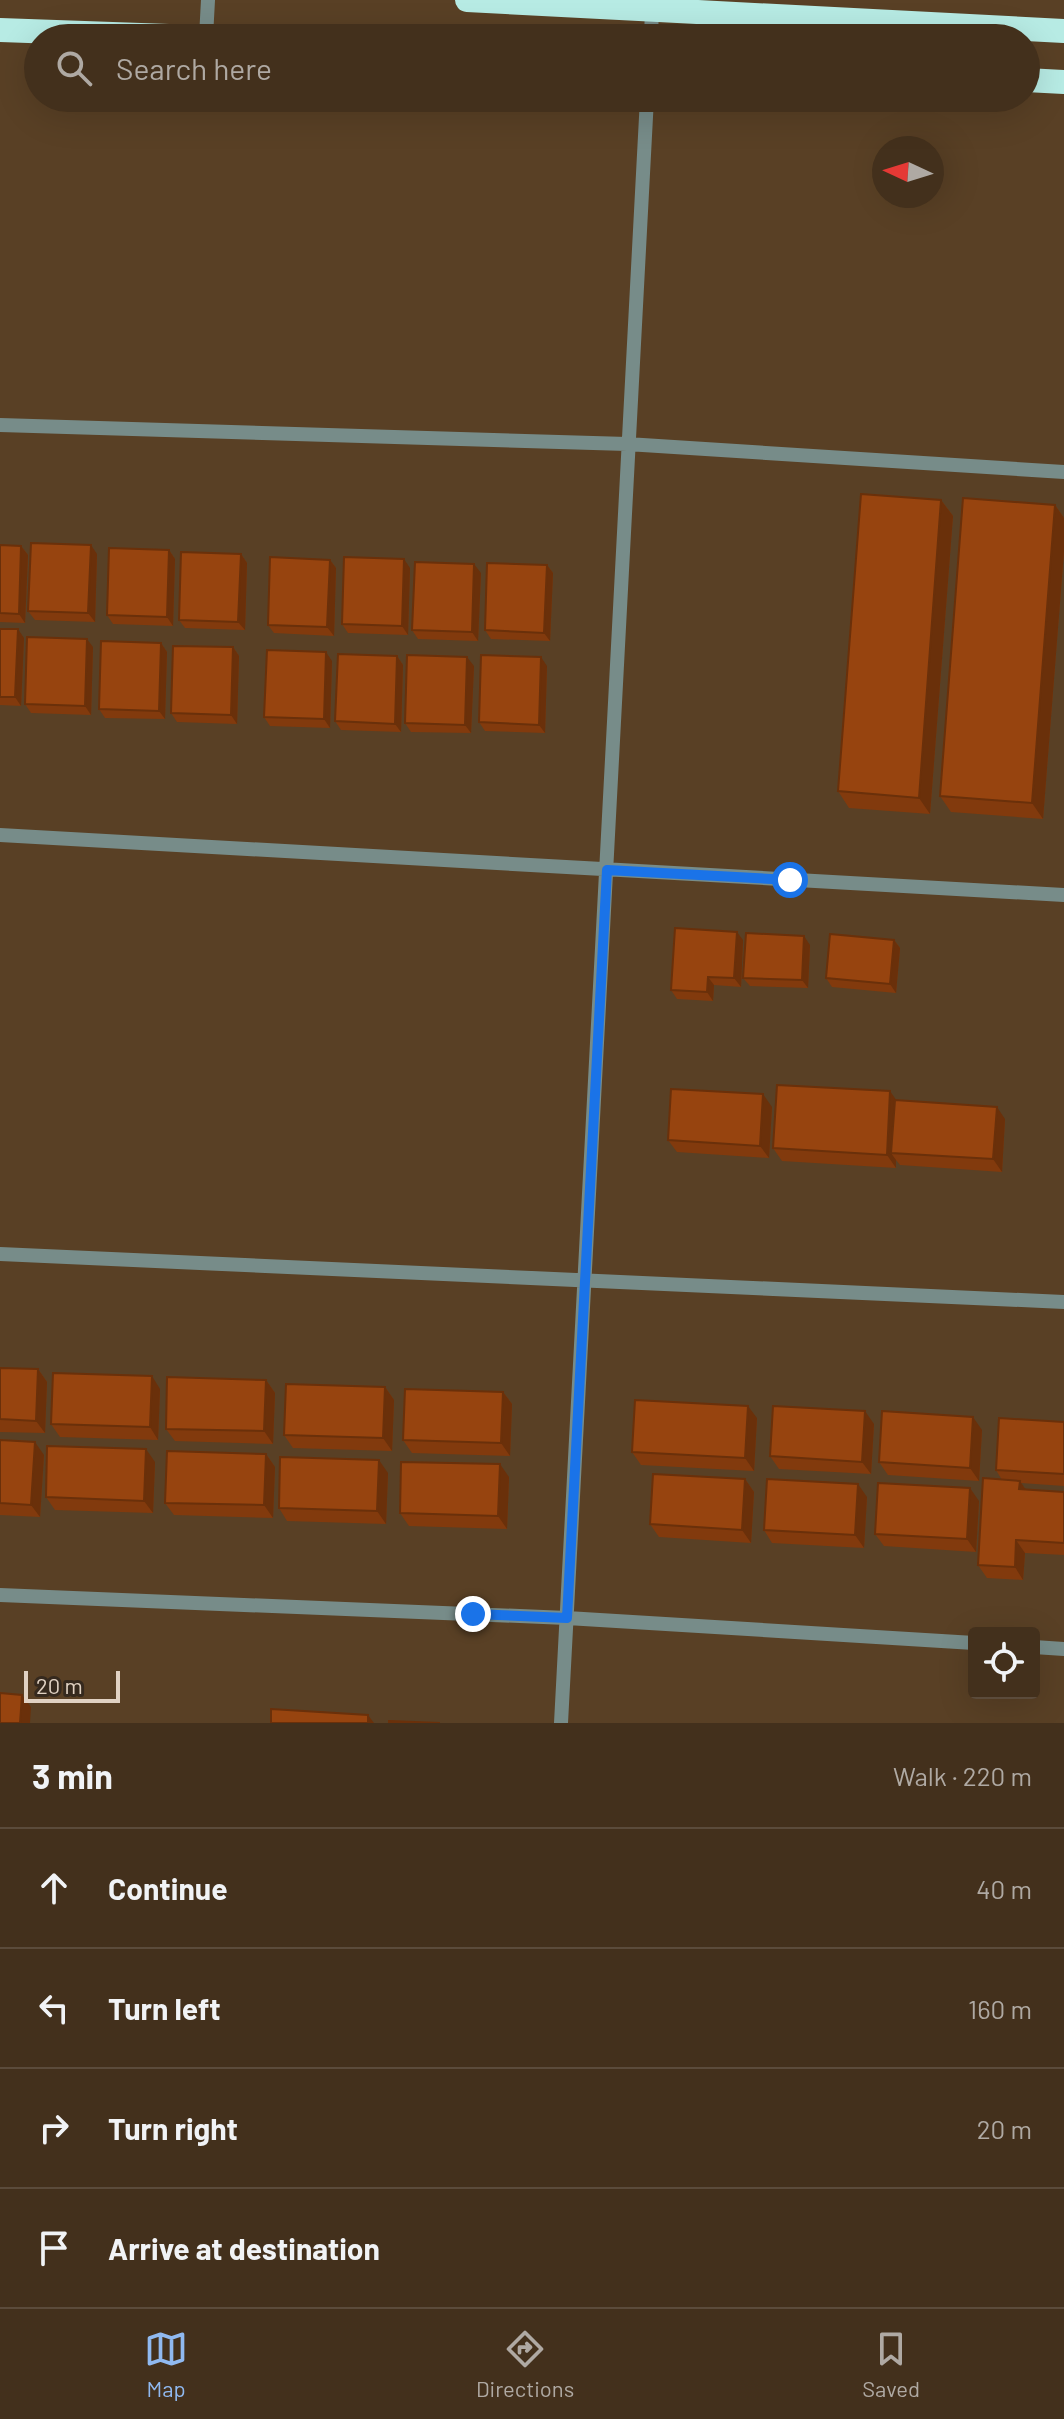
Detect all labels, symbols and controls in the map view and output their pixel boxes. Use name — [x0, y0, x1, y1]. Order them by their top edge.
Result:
search box — [24, 24, 1040, 112]
icon: search — [52, 46, 96, 90]
text: Search here — [116, 50, 272, 86]
north arrow — [872, 136, 944, 208]
route start — [772, 862, 808, 898]
route end — [455, 1596, 491, 1632]
map controls — [968, 1627, 1040, 1699]
button: locate — [968, 1627, 1040, 1699]
scale bar — [24, 1667, 120, 1703]
text: 20 m — [36, 1672, 83, 1698]
text: 3 min — [32, 1755, 113, 1796]
text: Walk · 220 m — [893, 1760, 1032, 1791]
icon: ahead — [32, 1866, 76, 1910]
text: Continue — [108, 1870, 228, 1906]
text: 40 m — [976, 1873, 1032, 1904]
icon: left — [32, 1986, 76, 2030]
text: Turn left — [108, 1990, 221, 2026]
text: 160 m — [968, 1993, 1032, 2024]
icon: right — [32, 2106, 76, 2150]
text: Turn right — [108, 2110, 238, 2146]
text: 20 m — [977, 2113, 1032, 2144]
icon: arrive — [32, 2226, 76, 2270]
text: Arrive at destination — [108, 2230, 380, 2266]
tab: Map — [144, 2327, 188, 2401]
tab: Directions — [476, 2327, 574, 2401]
tab: Saved — [862, 2327, 920, 2401]

